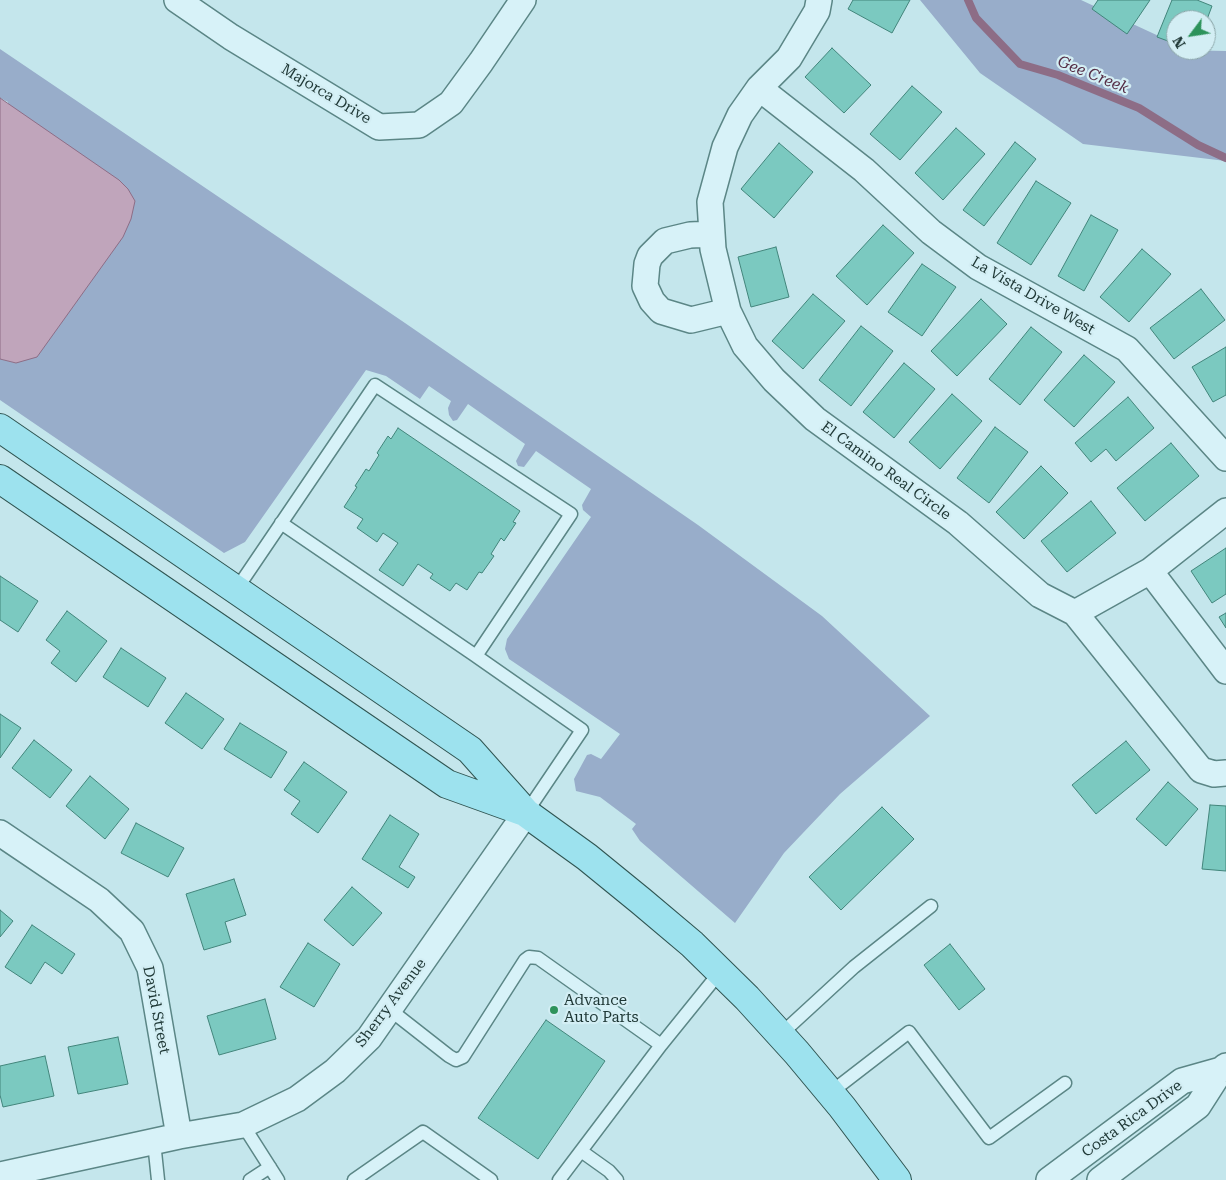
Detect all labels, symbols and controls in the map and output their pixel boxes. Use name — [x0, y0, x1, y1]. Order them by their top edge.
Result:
north arrow — [1166, 10, 1216, 60]
text: N — [1169, 33, 1189, 51]
water label: Gee Creek — [1055, 52, 1131, 98]
street label: Majorca Drive — [278, 60, 374, 128]
street label: La Vista Drive West — [968, 253, 1098, 339]
street label: El Camino Real Circle — [818, 418, 954, 524]
street label: Sherry Avenue — [352, 955, 430, 1051]
street label: David Street — [139, 964, 173, 1056]
place label: Advance Auto Parts — [564, 992, 639, 1027]
marker: Advance Auto Parts — [548, 1004, 560, 1016]
street label: Costa Rica Drive — [1078, 1077, 1186, 1161]

